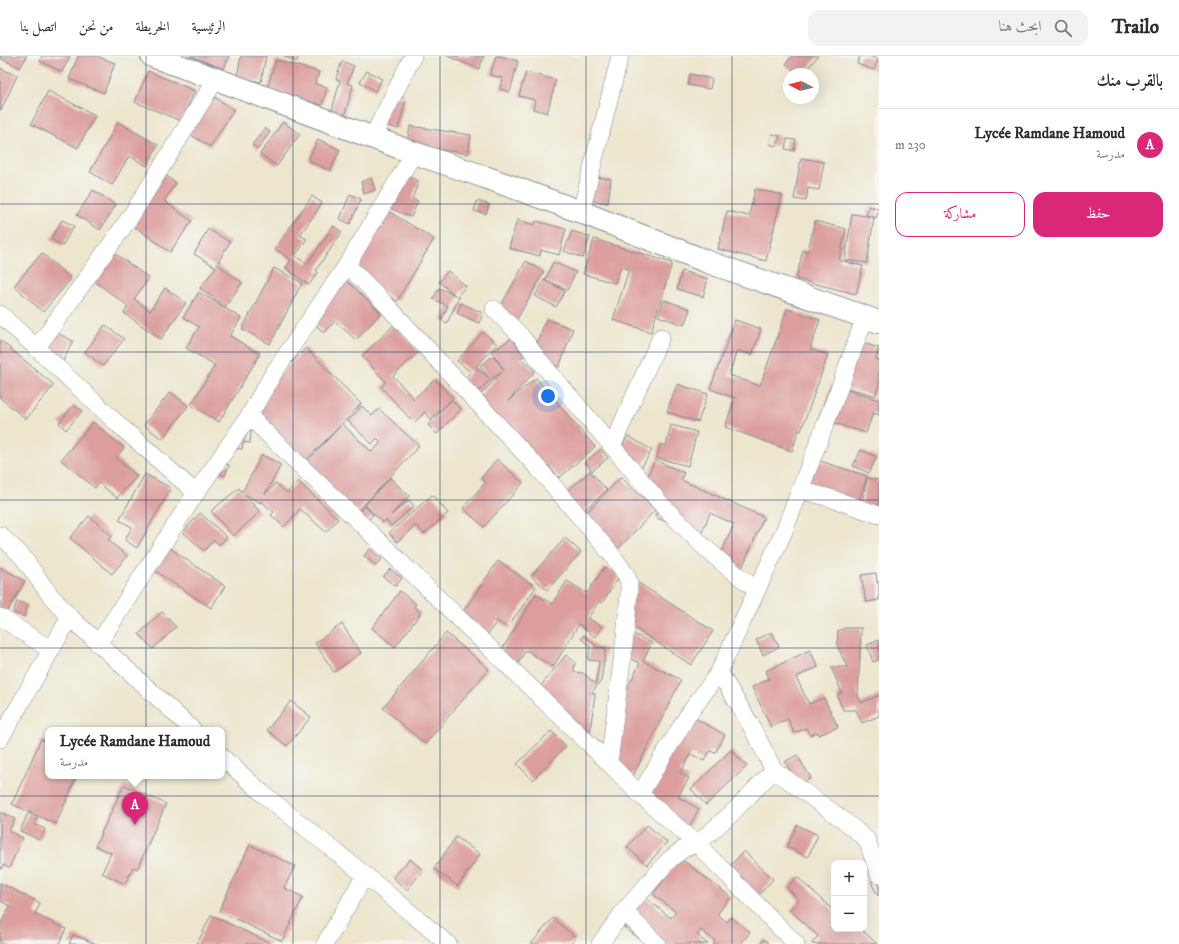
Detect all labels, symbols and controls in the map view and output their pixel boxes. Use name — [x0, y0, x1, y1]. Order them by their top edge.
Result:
search box — [808, 10, 1088, 46]
text: Trailo — [1112, 16, 1159, 39]
text: ابحث هنا — [998, 17, 1042, 36]
icon: search — [1052, 17, 1074, 39]
text: اتصل بنا — [20, 18, 57, 36]
text: من نحن — [79, 18, 114, 36]
text: الخريطة — [136, 18, 170, 36]
text: الرئيسية — [192, 18, 225, 36]
north arrow — [783, 68, 819, 104]
text: بالقرب منك — [1097, 70, 1163, 92]
text: Lycée Ramdane Hamoud — [974, 124, 1125, 143]
text: 230 m — [895, 137, 926, 153]
text: A — [1146, 137, 1154, 153]
text: مدرسة — [1096, 146, 1125, 162]
button: مشاركة — [895, 192, 1025, 237]
button: حفظ — [1033, 192, 1163, 237]
your location — [538, 386, 558, 406]
popup — [45, 727, 225, 779]
text: Lycée Ramdane Hamoud — [60, 732, 210, 751]
text: مدرسة — [60, 754, 88, 770]
pin: A — [122, 792, 148, 825]
map controls — [831, 860, 867, 932]
button: + — [831, 860, 867, 896]
button: − — [831, 896, 867, 932]

